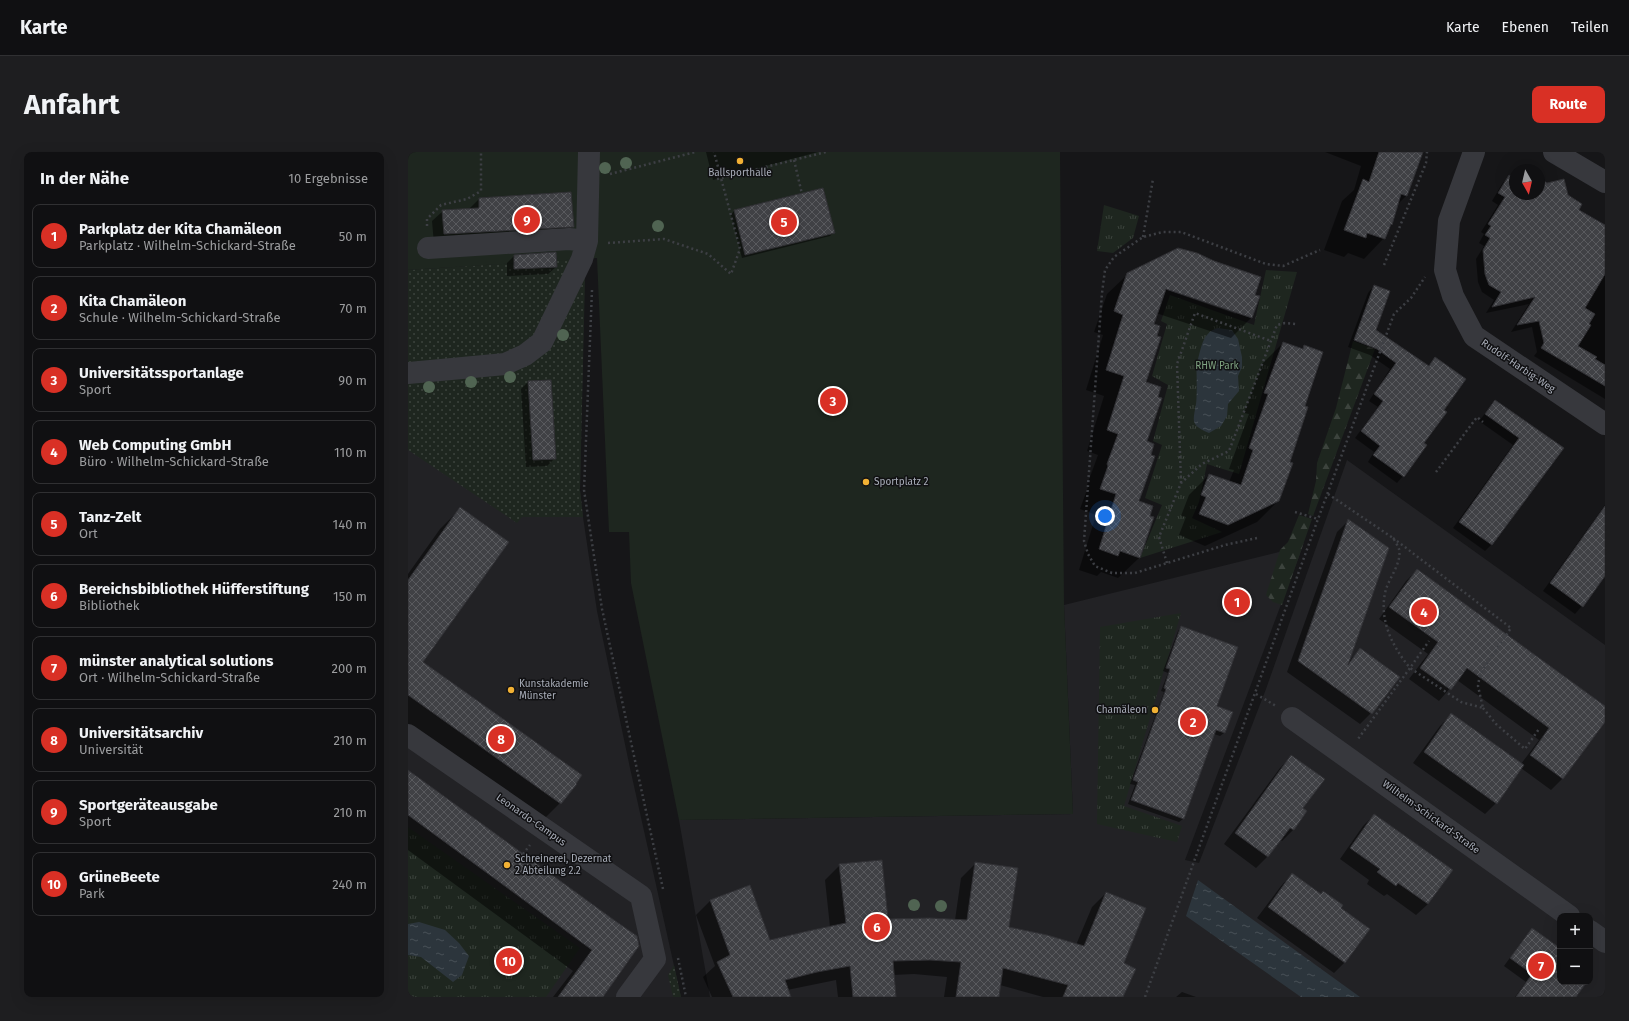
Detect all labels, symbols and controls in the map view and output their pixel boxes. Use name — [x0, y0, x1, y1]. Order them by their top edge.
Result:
text: Karte — [20, 16, 67, 39]
text: Karte — [1446, 19, 1480, 36]
text: Ebenen — [1502, 19, 1549, 36]
text: Teilen — [1571, 19, 1609, 36]
button: Route — [1532, 86, 1605, 123]
text: Anfahrt — [24, 88, 120, 121]
marker: Ballsporthalle — [735, 156, 745, 166]
north arrow — [1509, 164, 1545, 200]
place label: Ballsporthalle — [708, 167, 772, 179]
text: In der Nähe — [40, 168, 129, 189]
text: 10 Ergebnisse — [288, 171, 368, 186]
pin: 9 — [514, 205, 540, 235]
pin: 5 — [771, 207, 797, 237]
text: Parkplatz der Kita Chamäleon — [79, 220, 282, 238]
text: 1 — [51, 229, 57, 244]
text: 50 m — [339, 229, 367, 244]
text: Parkplatz · Wilhelm-Schickard-Straße — [79, 238, 296, 253]
text: Kita Chamäleon — [79, 292, 186, 310]
text: 2 — [51, 301, 57, 316]
text: 70 m — [340, 301, 367, 316]
text: Schule · Wilhelm-Schickard-Straße — [79, 310, 281, 325]
street label: Rudolf-Harbig-Weg — [1479, 337, 1558, 396]
park label: RHW Park — [1195, 360, 1240, 372]
text: Universitätssportanlage — [79, 364, 244, 382]
text: 3 — [51, 373, 57, 388]
text: 90 m — [338, 373, 367, 388]
text: Sport — [79, 382, 111, 397]
pin: 3 — [820, 386, 846, 416]
text: Web Computing GmbH — [79, 436, 231, 454]
text: 4 — [50, 445, 58, 460]
text: 110 m — [334, 445, 367, 460]
text: Büro · Wilhelm-Schickard-Straße — [79, 454, 269, 469]
place label: Sportplatz 2 — [874, 476, 929, 488]
marker: Sportplatz 2 — [861, 477, 871, 487]
your location — [1095, 506, 1115, 526]
text: Tanz-Zelt — [79, 508, 142, 526]
text: 5 — [51, 517, 57, 532]
text: 140 m — [333, 517, 367, 532]
text: Ort — [79, 526, 98, 541]
text: Bereichsbibliothek Hüfferstiftung — [79, 580, 309, 598]
pin: 1 — [1224, 587, 1250, 617]
text: 6 — [50, 589, 58, 604]
text: 150 m — [333, 589, 367, 604]
pin: 4 — [1411, 597, 1437, 627]
text: Bibliothek — [79, 598, 139, 613]
text: münster analytical solutions — [79, 652, 273, 670]
text: 7 — [51, 661, 57, 676]
text: 200 m — [331, 661, 367, 676]
text: Ort · Wilhelm-Schickard-Straße — [79, 670, 260, 685]
place label: Kunstakademie Münster — [519, 678, 589, 702]
marker: Kunstakademie Münster — [506, 685, 516, 695]
place label: Chamäleon — [1096, 704, 1147, 716]
marker: Chamäleon — [1150, 705, 1160, 715]
pin: 2 — [1180, 707, 1206, 737]
text: Universitätsarchiv — [79, 724, 203, 742]
pin: 8 — [488, 724, 514, 754]
text: 8 — [50, 733, 58, 748]
text: 210 m — [333, 733, 367, 748]
text: Universität — [79, 742, 143, 757]
street label: Wilhelm-Schickard-Straße — [1380, 778, 1482, 856]
street label: Leonardo-Campus — [494, 791, 569, 849]
text: Sportgeräteausgabe — [79, 796, 218, 814]
text: 9 — [50, 805, 58, 820]
text: 210 m — [333, 805, 367, 820]
text: Sport — [79, 814, 111, 829]
place label: Schreinerei, Dezernat 2 Abteilung 2.2 — [515, 853, 612, 877]
marker: Schreinerei, Dezernat 2 Abteilung 2.2 — [502, 860, 512, 870]
text: GrüneBeete — [79, 868, 160, 886]
text: 10 — [47, 877, 61, 892]
text: 240 m — [332, 877, 367, 892]
text: Park — [79, 886, 105, 901]
pin: 6 — [864, 912, 890, 942]
map controls — [1557, 913, 1593, 985]
button: + — [1557, 913, 1593, 949]
pin: 10 — [496, 946, 522, 976]
button: − — [1557, 949, 1593, 985]
pin: 7 — [1528, 951, 1554, 981]

